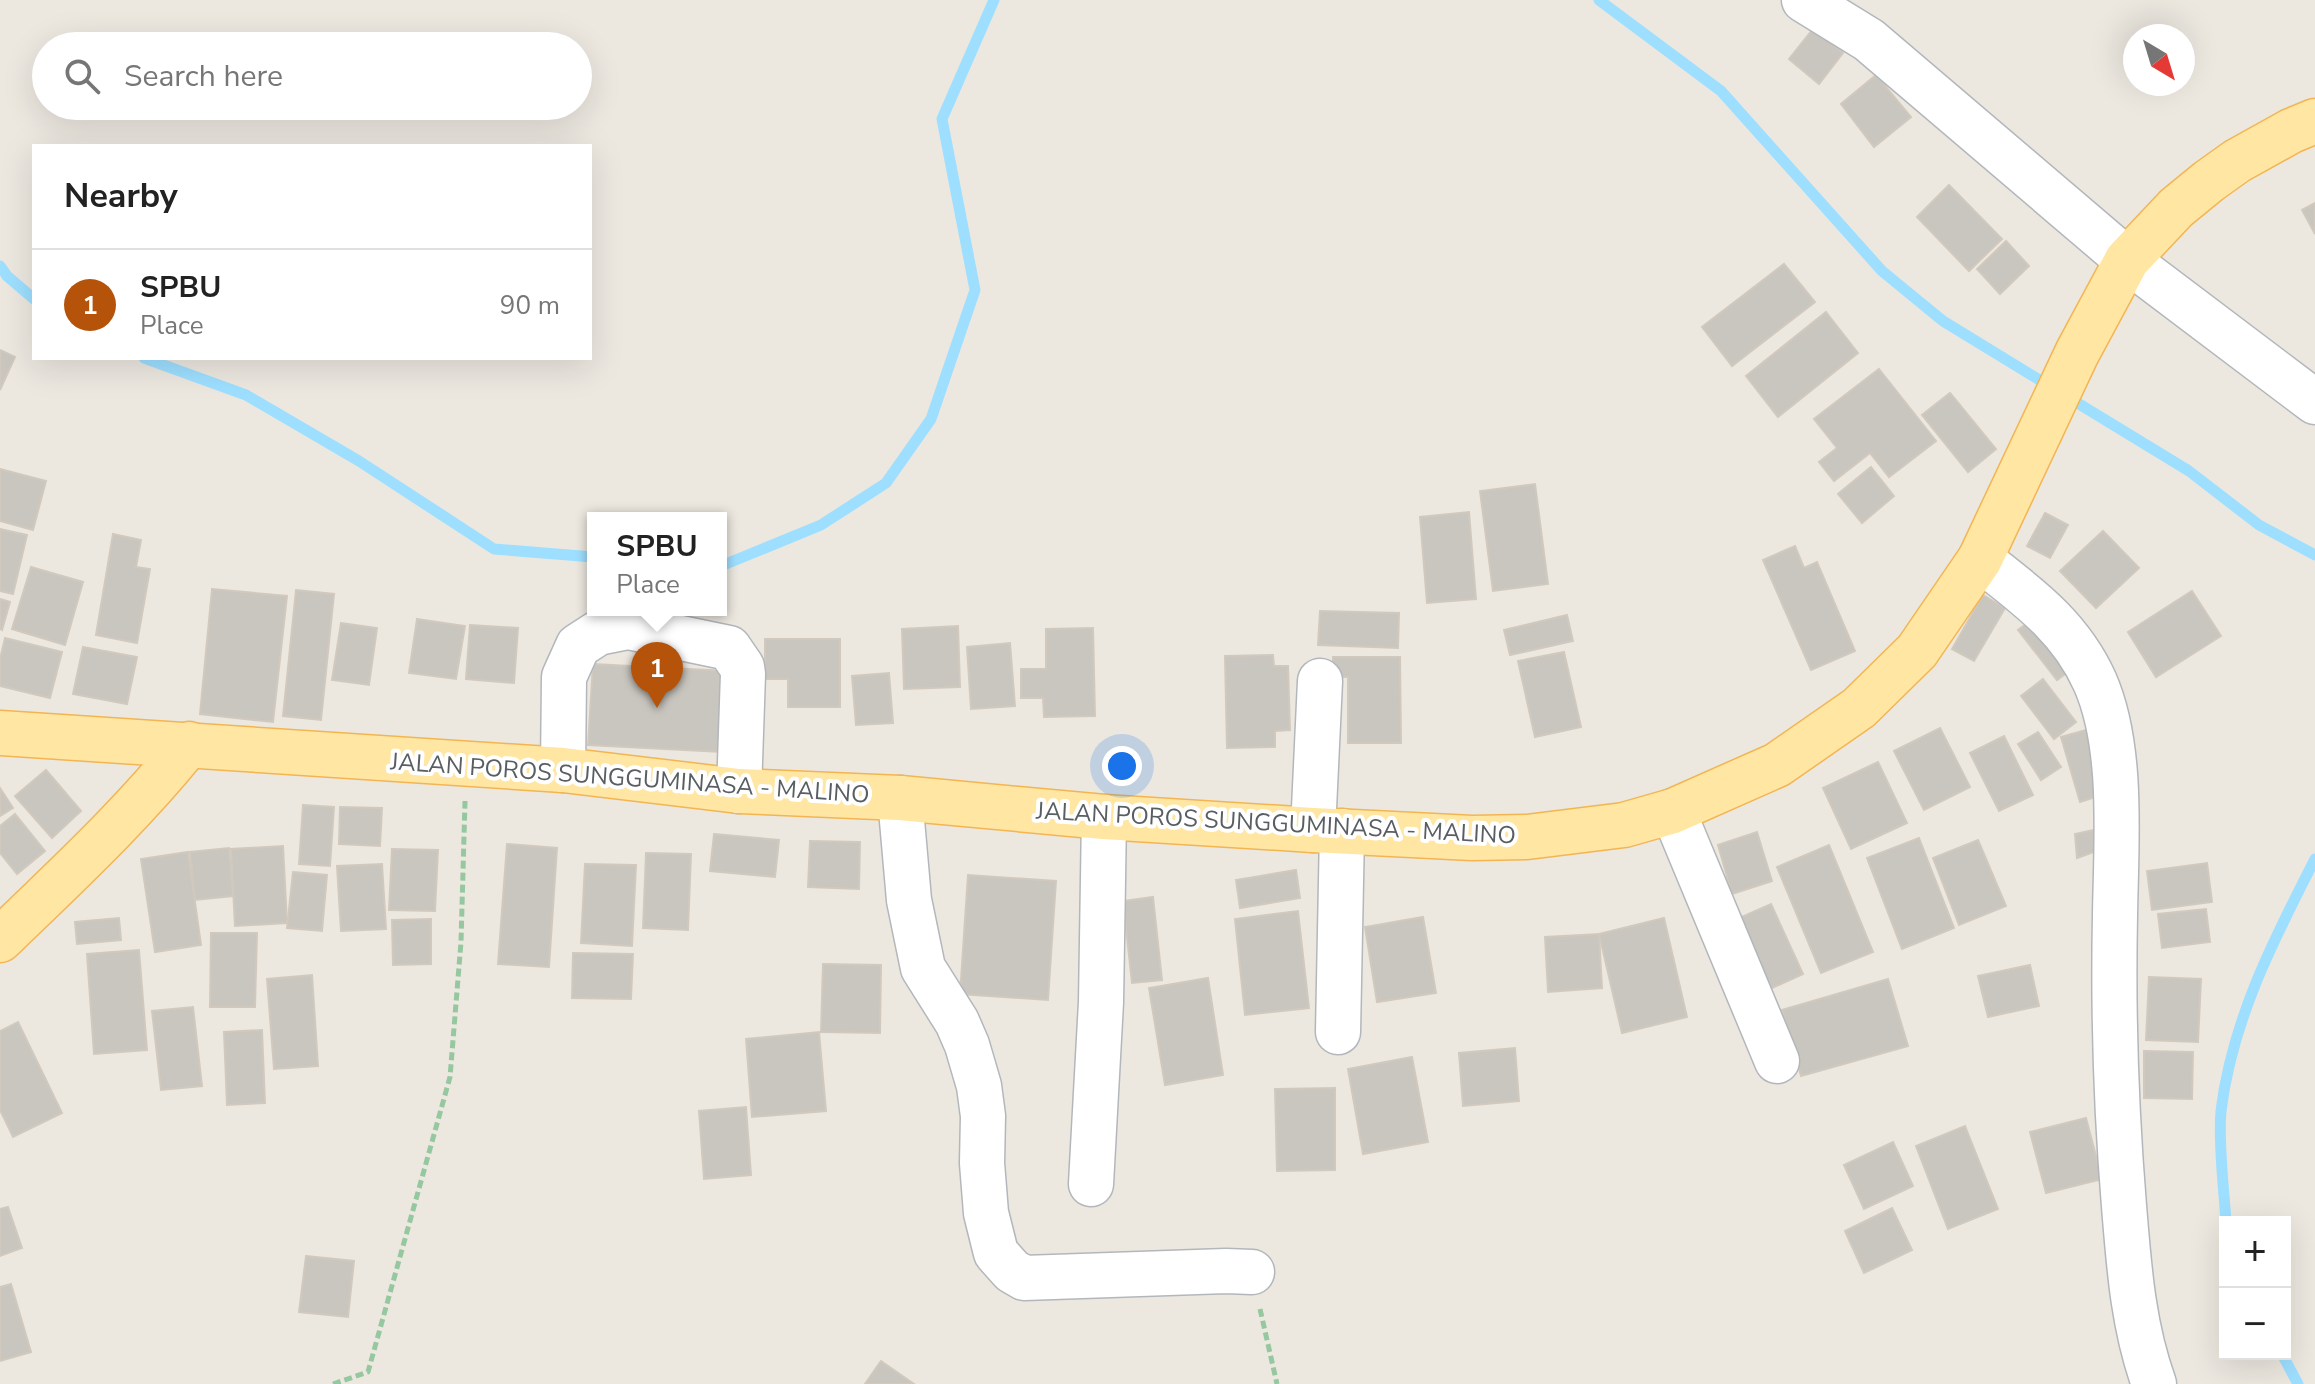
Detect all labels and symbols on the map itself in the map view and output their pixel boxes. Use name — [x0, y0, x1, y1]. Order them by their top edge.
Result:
north arrow — [2123, 24, 2195, 96]
pin: 1 — [631, 642, 683, 708]
street label: JALAN POROS SUNGGUMINASA - MALINO — [388, 745, 871, 811]
your location — [1102, 746, 1142, 786]
street label: JALAN POROS SUNGGUMINASA - MALINO — [1034, 794, 1517, 852]

